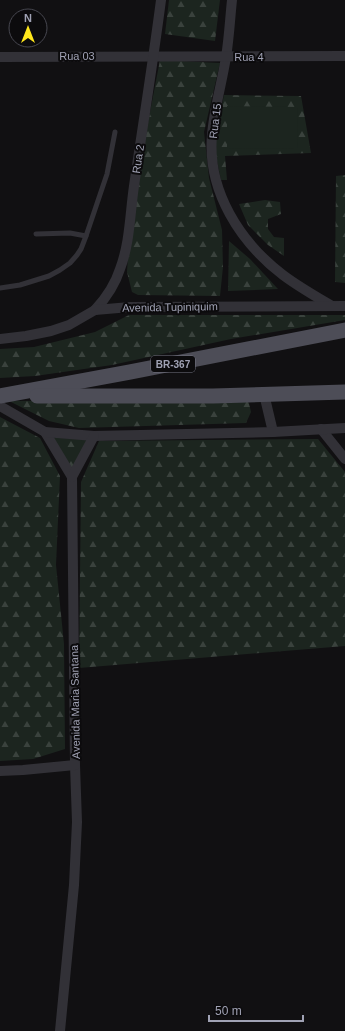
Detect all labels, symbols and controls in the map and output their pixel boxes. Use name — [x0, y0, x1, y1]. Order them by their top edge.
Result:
north arrow — [8, 8, 48, 48]
text: N — [24, 12, 32, 24]
street label: Rua 03 — [59, 50, 95, 62]
street label: Rua 4 — [234, 51, 264, 63]
street label: Rua 15 — [207, 103, 223, 139]
street label: Rua 2 — [130, 144, 146, 174]
street label: Avenida Tupiniquim — [122, 300, 218, 314]
road number: BR-367 — [151, 356, 195, 372]
street label: Avenida Maria Santana — [68, 644, 82, 759]
scale bar — [209, 997, 303, 1023]
text: 50 m — [215, 1004, 242, 1018]

